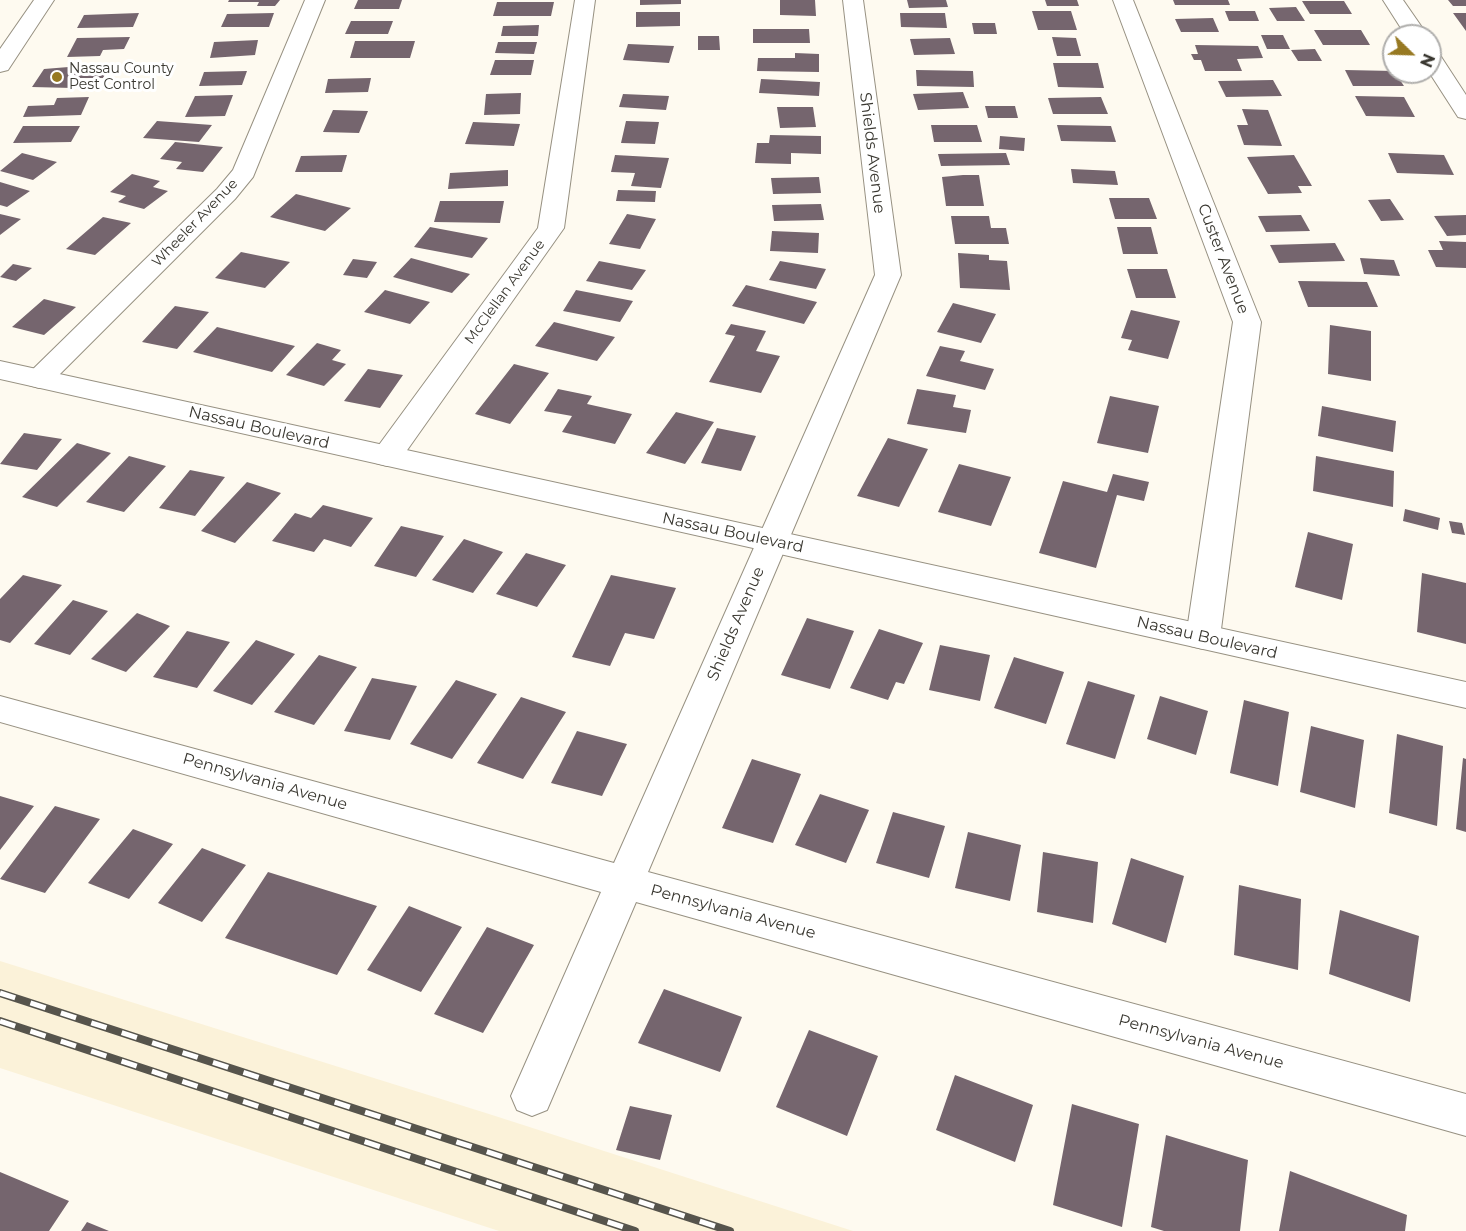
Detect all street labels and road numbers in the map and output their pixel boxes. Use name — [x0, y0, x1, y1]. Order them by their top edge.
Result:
street label: Shields Avenue — [855, 91, 889, 215]
street label: Wheeler Avenue — [149, 175, 241, 271]
street label: Custer Avenue — [1193, 201, 1253, 317]
street label: McClellan Avenue — [461, 236, 549, 348]
street label: Nassau Boulevard — [187, 402, 331, 454]
street label: Nassau Boulevard — [661, 509, 805, 557]
street label: Shields Avenue — [703, 564, 769, 684]
street label: Nassau Boulevard — [1135, 612, 1279, 664]
street label: Pennsylvania Avenue — [181, 749, 349, 815]
street label: Pennsylvania Avenue — [648, 881, 818, 943]
street label: Pennsylvania Avenue — [1116, 1011, 1286, 1073]

